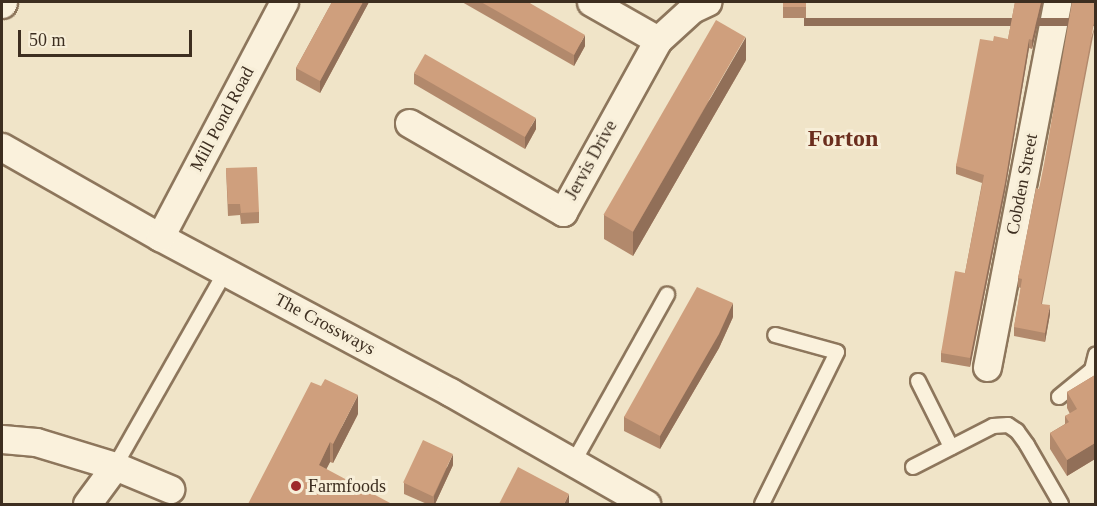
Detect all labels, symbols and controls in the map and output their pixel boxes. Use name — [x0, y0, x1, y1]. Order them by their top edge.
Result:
scale bar — [21, 18, 195, 56]
text: 50 m — [29, 30, 66, 50]
street label: Mill Pond Road — [185, 63, 259, 175]
street label: Jervis Drive — [560, 117, 622, 203]
district label: Forton — [808, 125, 878, 153]
street label: Cobden Street — [1002, 132, 1042, 236]
street label: The Crossways — [271, 289, 379, 359]
place label: Farmfoods — [308, 475, 386, 497]
marker: Farmfoods — [289, 479, 303, 493]

